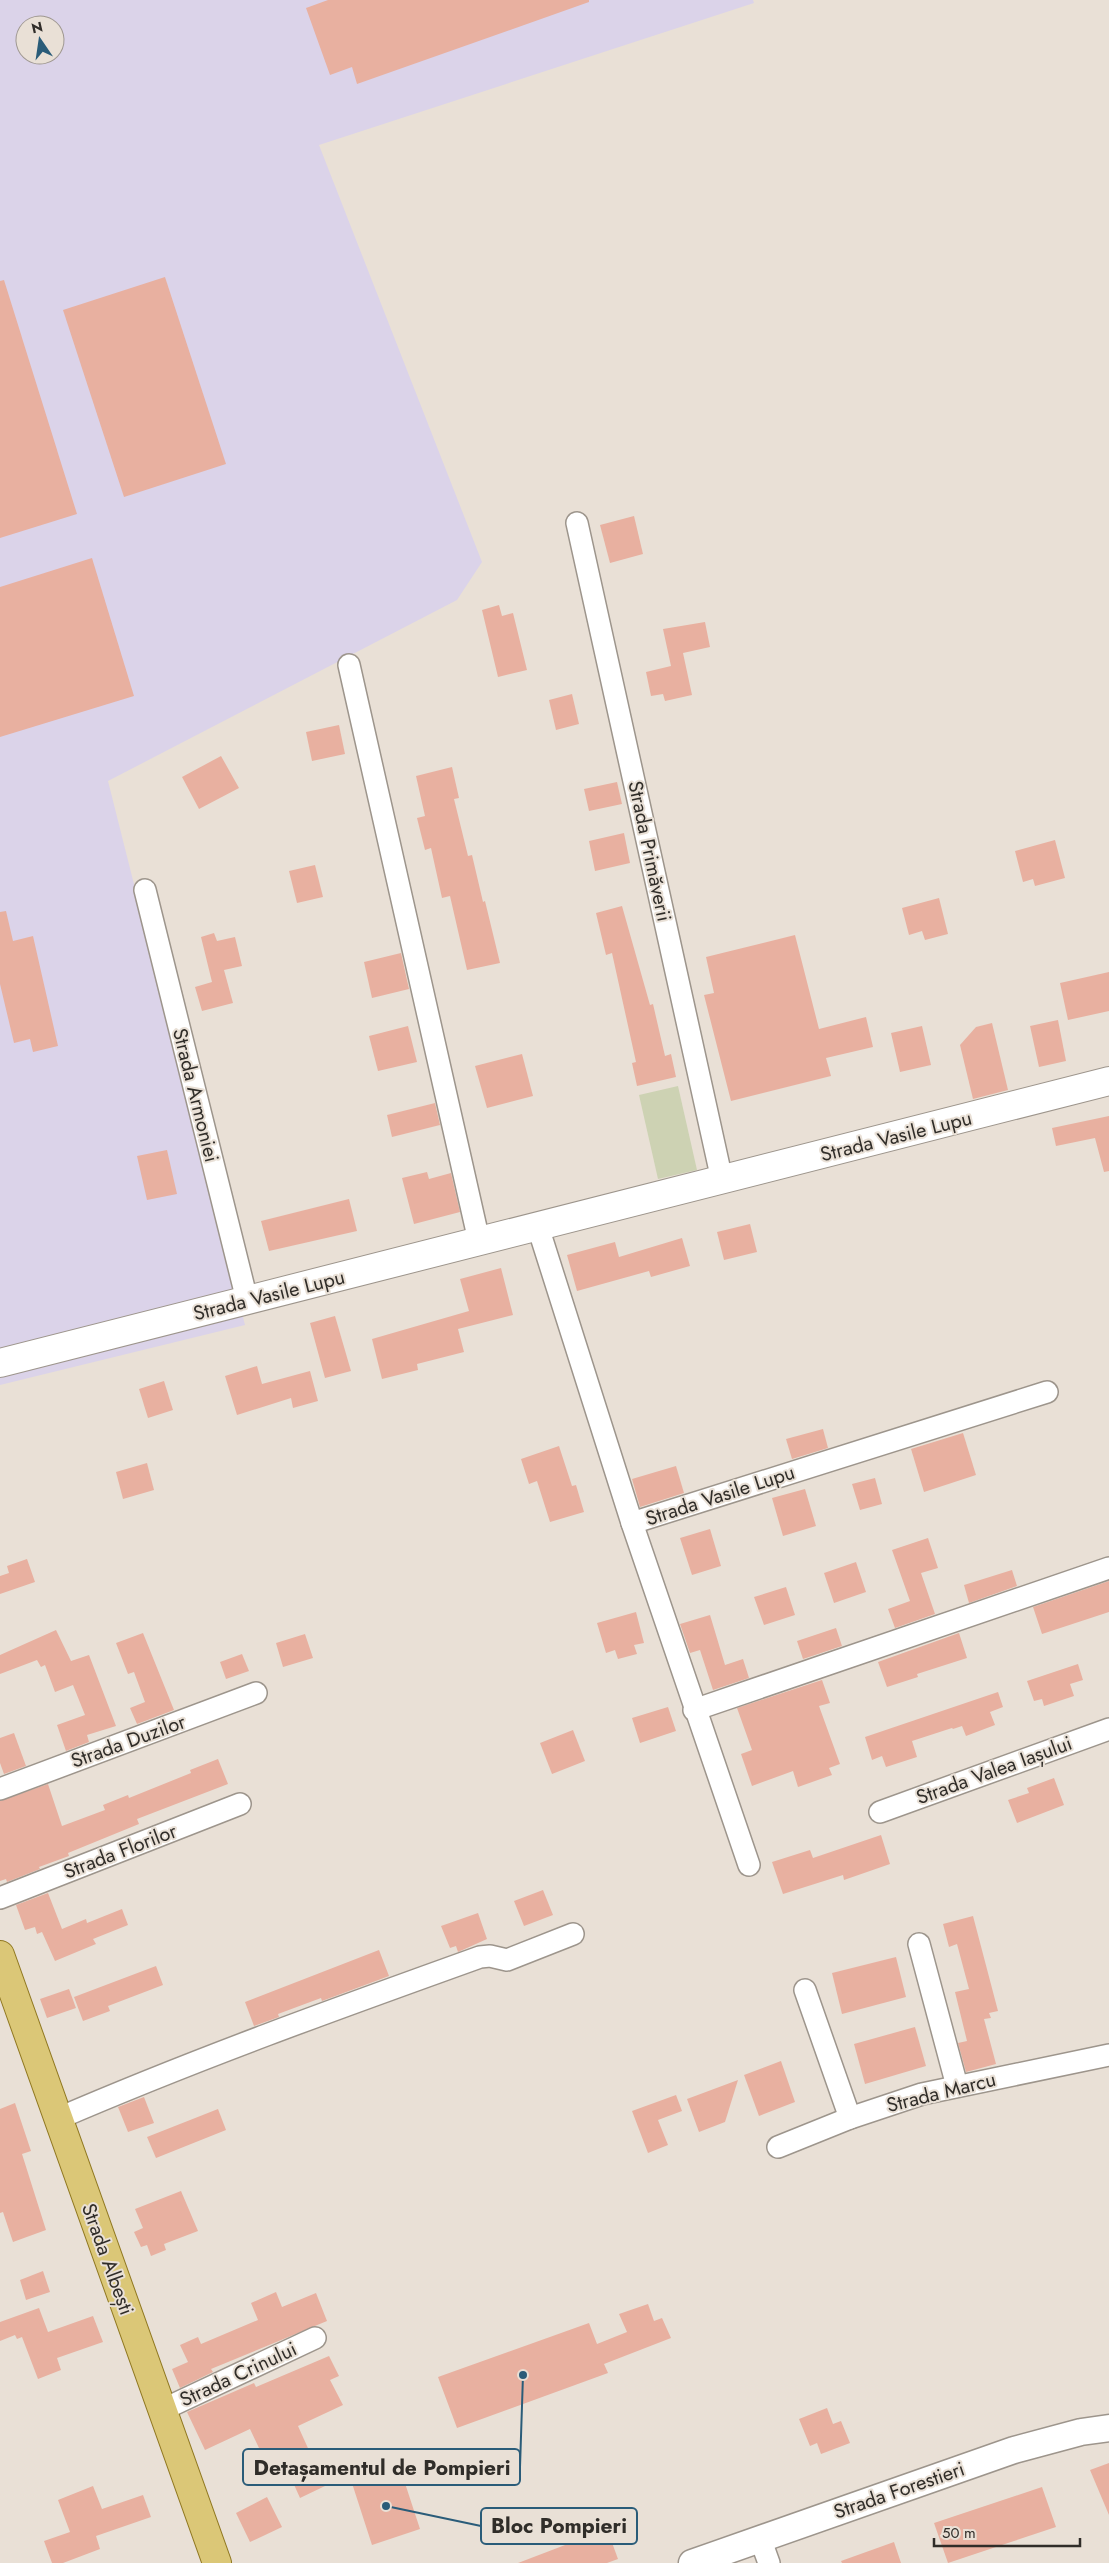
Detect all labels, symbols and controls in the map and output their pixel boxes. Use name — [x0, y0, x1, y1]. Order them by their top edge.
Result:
north arrow — [15, 15, 65, 65]
text: N — [29, 16, 45, 38]
street label: Strada Primăverii — [620, 778, 679, 924]
street label: Strada Armoniei — [165, 1025, 226, 1165]
street label: Strada Vasile Lupu — [817, 1104, 975, 1169]
street label: Strada Vasile Lupu — [190, 1263, 348, 1328]
street label: Strada Vasile Lupu — [642, 1458, 798, 1533]
street label: Strada Duzilor — [67, 1707, 190, 1776]
street label: Strada Valea Iașului — [912, 1729, 1076, 1812]
street label: Strada Florilor — [59, 1817, 181, 1886]
street label: Strada Marcu — [883, 2065, 999, 2120]
street label: Strada Albești — [74, 2199, 141, 2319]
street label: Strada Crinului — [175, 2335, 302, 2414]
callout: Detașamentul de Pompieri — [243, 2449, 520, 2485]
text: Detașamentul de Pompieri — [254, 2453, 510, 2483]
street label: Strada Forestieri — [830, 2454, 969, 2526]
callout: Bloc Pompieri — [481, 2508, 637, 2544]
text: Bloc Pompieri — [491, 2511, 627, 2541]
scale bar — [934, 2516, 1080, 2548]
text: 50 m — [942, 2522, 976, 2544]

